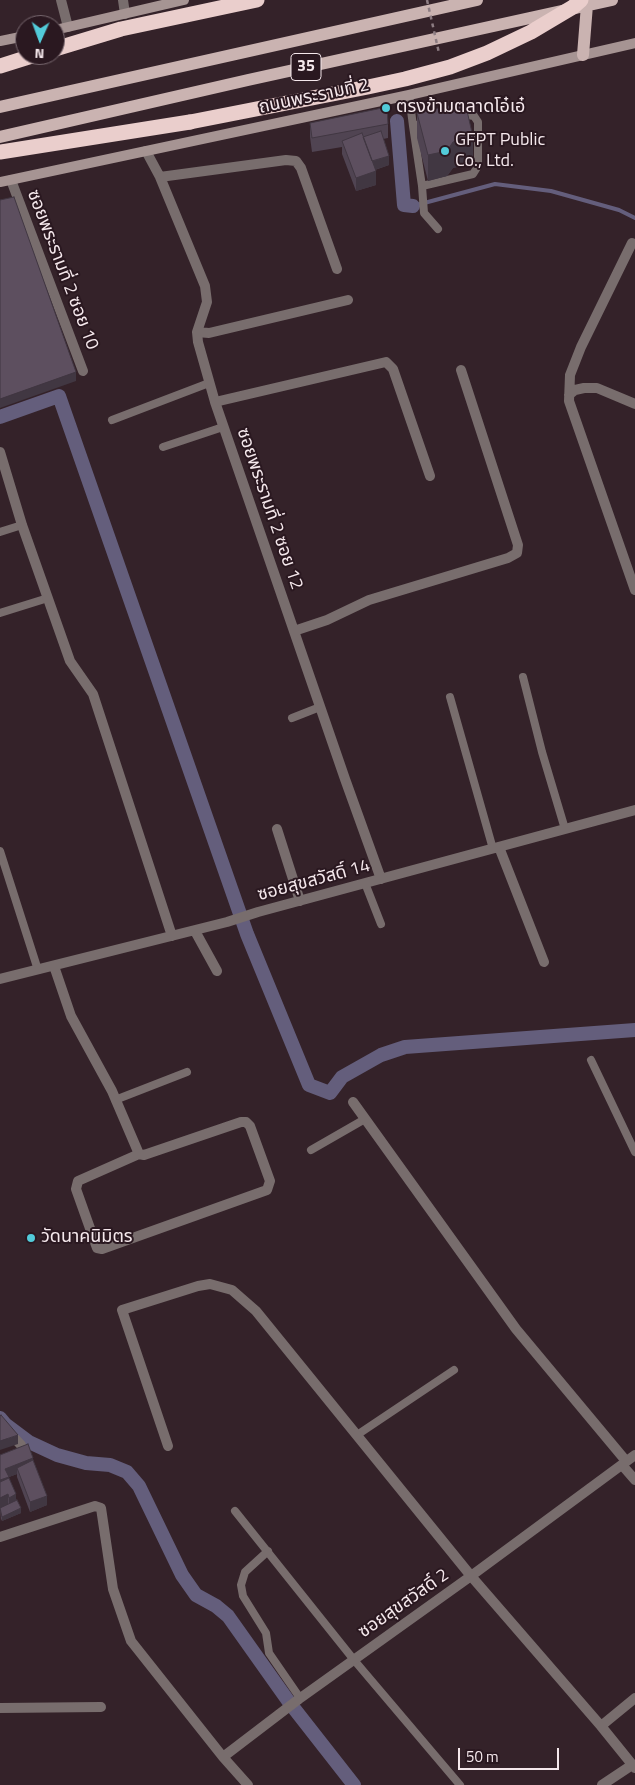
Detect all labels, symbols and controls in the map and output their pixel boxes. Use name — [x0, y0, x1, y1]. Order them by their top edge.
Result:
north arrow — [15, 15, 65, 65]
text: N — [34, 44, 45, 65]
road number: 35 — [291, 54, 321, 80]
street label: ถนนพระรามที่ 2 — [257, 75, 371, 119]
place label: ตรงข้ามตลาดโอ๋เอ๋ — [396, 97, 525, 119]
marker: ตรงข้ามตลาดโอ๋เอ๋ — [380, 102, 392, 114]
place label: GFPT Public Co., Ltd. — [455, 130, 545, 172]
marker: GFPT Public Co., Ltd. — [439, 145, 451, 157]
street label: ซอยพระรามที่ 2 ซอย 10 — [22, 187, 102, 353]
street label: ซอยพระรามที่ 2 ซอย 12 — [231, 425, 307, 593]
street label: ซอยสุขสวัสดิ์ 14 — [255, 856, 373, 906]
place label: วัดนาคนิมิตร — [41, 1227, 133, 1249]
marker: วัดนาคนิมิตร — [25, 1232, 37, 1244]
street label: ซอยสุขสวัสดิ์ 2 — [354, 1565, 454, 1643]
scale bar — [460, 1738, 561, 1770]
text: 50 m — [466, 1745, 499, 1768]

